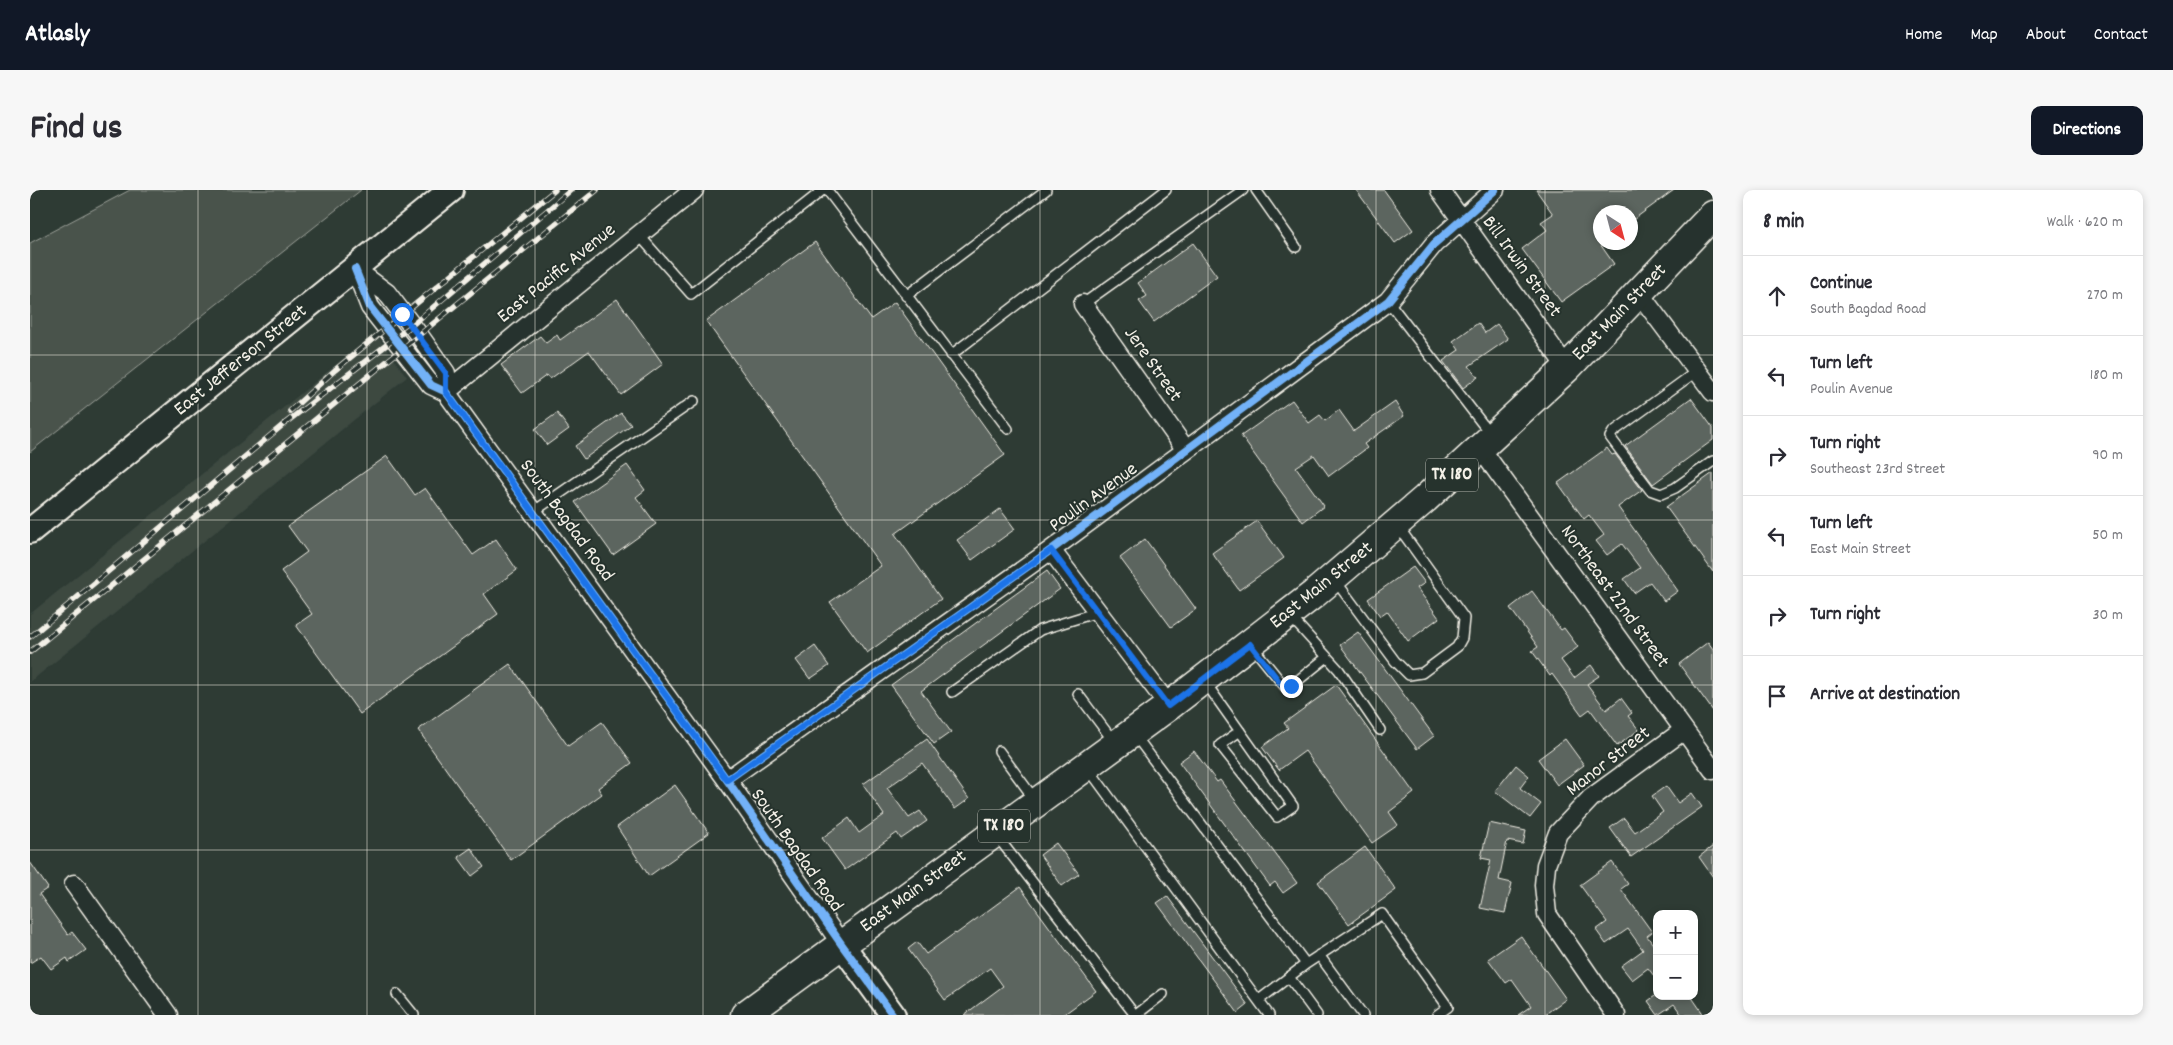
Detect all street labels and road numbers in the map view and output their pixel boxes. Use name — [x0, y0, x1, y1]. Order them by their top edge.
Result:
street label: Bill Irwin Street — [1474, 210, 1568, 324]
street label: East Pacific Avenue — [492, 217, 623, 331]
street label: East Main Street — [1566, 258, 1674, 368]
street label: East Jefferson Street — [168, 298, 314, 424]
street label: Jere Street — [1116, 322, 1188, 408]
street label: South Bagdad Road — [512, 454, 620, 588]
street label: Poulin Avenue — [1044, 456, 1144, 540]
road number: TX 180 — [1426, 458, 1478, 492]
street label: Northeast 22nd Street — [1553, 520, 1675, 674]
street label: East Main Street — [1264, 535, 1380, 637]
street label: Manor Street — [1561, 720, 1657, 804]
street label: South Bagdad Road — [743, 783, 849, 919]
road number: TX 180 — [978, 810, 1030, 842]
street label: East Main Street — [855, 844, 973, 940]

